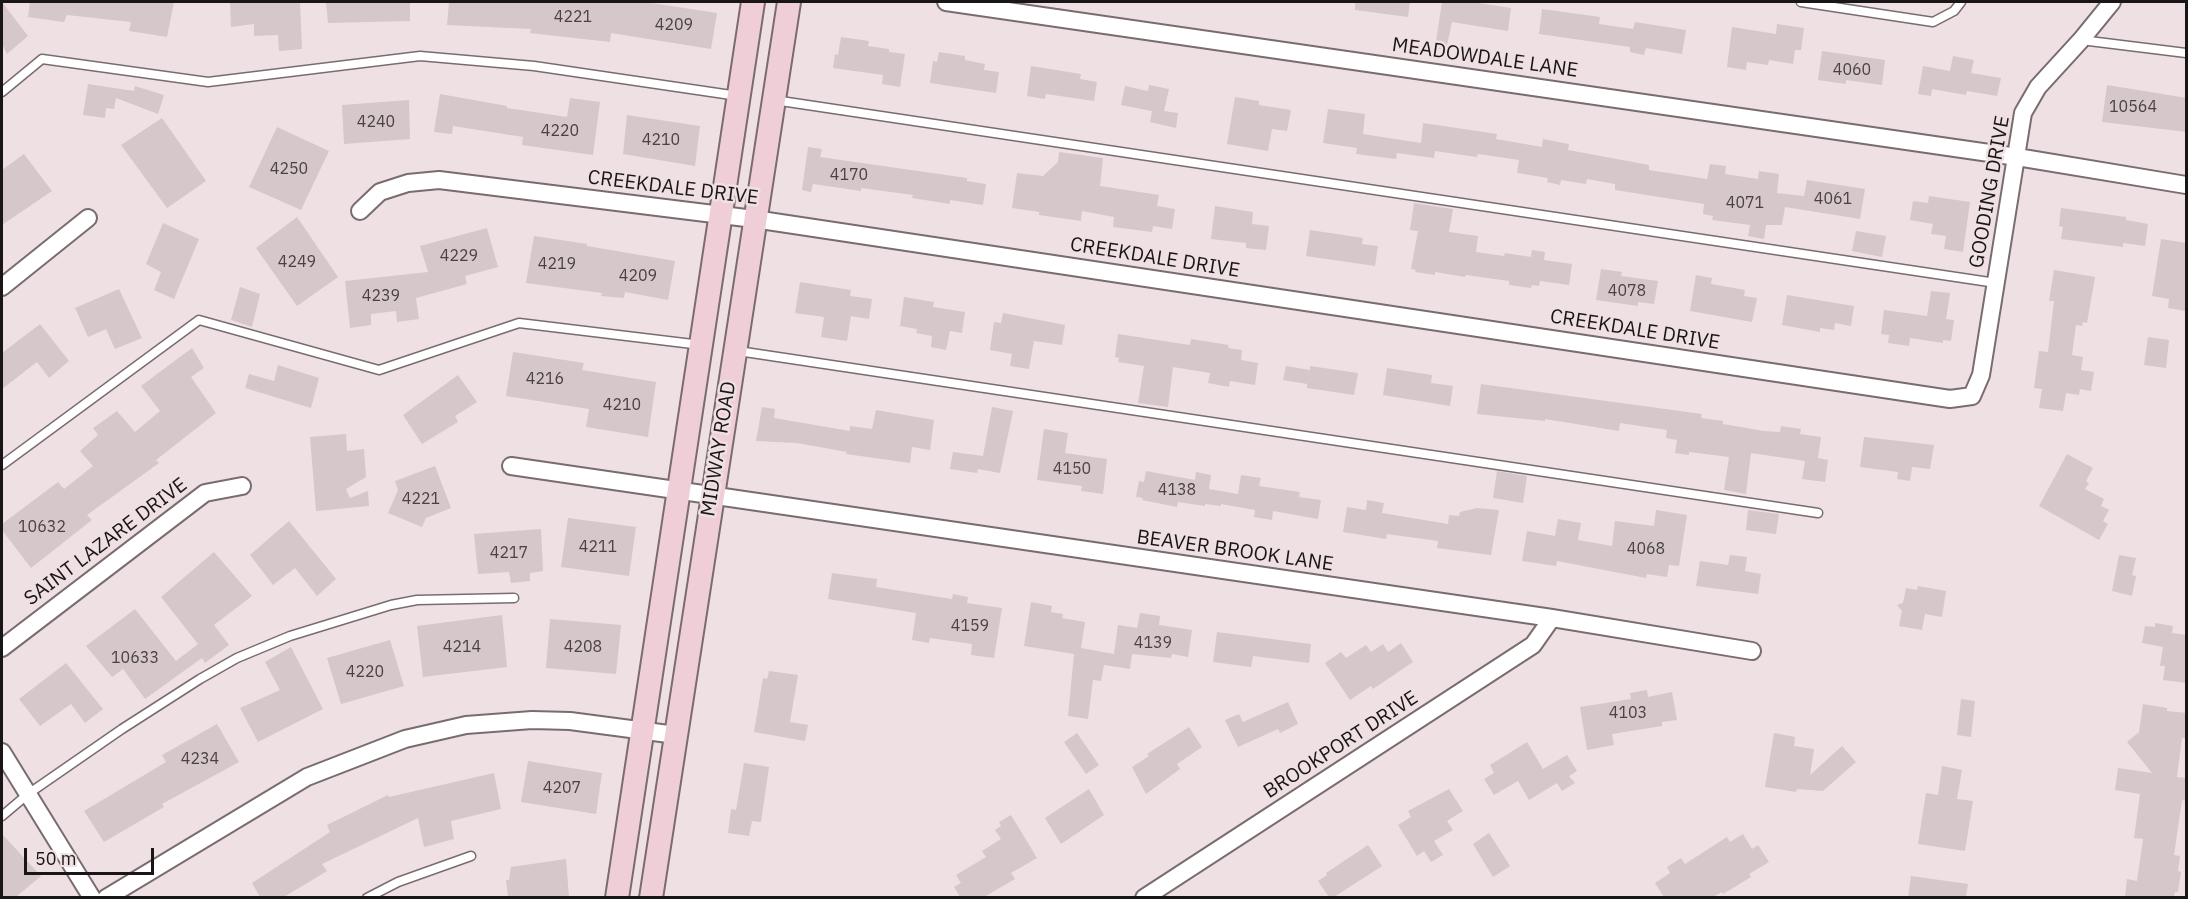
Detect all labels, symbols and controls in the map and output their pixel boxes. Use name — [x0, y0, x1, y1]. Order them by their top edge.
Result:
house number: 4221 — [554, 7, 592, 27]
house number: 4209 — [655, 15, 693, 35]
street label: MEADOWDALE LANE — [1390, 33, 1580, 83]
house number: 4060 — [1833, 60, 1871, 80]
house number: 10564 — [2109, 97, 2157, 117]
house number: 4240 — [357, 112, 395, 132]
street label: GOODING DRIVE — [1965, 114, 2015, 270]
house number: 4220 — [541, 121, 579, 141]
house number: 4210 — [642, 130, 680, 150]
house number: 4250 — [270, 159, 308, 179]
house number: 4170 — [830, 165, 868, 185]
street label: CREEKDALE DRIVE — [586, 166, 760, 210]
house number: 4061 — [1814, 189, 1852, 209]
house number: 4071 — [1726, 193, 1764, 213]
street label: CREEKDALE DRIVE — [1068, 233, 1242, 283]
house number: 4229 — [440, 246, 478, 266]
house number: 4249 — [278, 252, 316, 272]
house number: 4219 — [538, 254, 576, 274]
house number: 4209 — [619, 266, 657, 286]
house number: 4078 — [1608, 281, 1646, 301]
house number: 4239 — [362, 286, 400, 306]
street label: CREEKDALE DRIVE — [1548, 305, 1722, 355]
house number: 4216 — [526, 369, 564, 389]
street label: MIDWAY ROAD — [696, 380, 742, 518]
house number: 4210 — [603, 395, 641, 415]
house number: 4150 — [1053, 459, 1091, 479]
street label: SAINT LAZARE DRIVE — [20, 473, 192, 611]
house number: 4138 — [1158, 480, 1196, 500]
house number: 4221 — [402, 489, 440, 509]
house number: 10632 — [18, 517, 66, 537]
street label: BEAVER BROOK LANE — [1135, 525, 1335, 577]
house number: 4211 — [579, 537, 617, 557]
house number: 4068 — [1627, 539, 1665, 559]
house number: 4217 — [490, 543, 528, 563]
house number: 4159 — [951, 616, 989, 636]
house number: 4139 — [1134, 633, 1172, 653]
house number: 4214 — [443, 637, 481, 657]
house number: 4208 — [564, 637, 602, 657]
house number: 10633 — [111, 648, 159, 668]
house number: 4220 — [346, 662, 384, 682]
street label: BROOKPORT DRIVE — [1259, 686, 1423, 804]
house number: 4103 — [1609, 703, 1647, 723]
house number: 4234 — [181, 749, 219, 769]
house number: 4207 — [543, 778, 581, 798]
scale bar — [27, 836, 158, 874]
text: 50 m — [35, 847, 77, 870]

